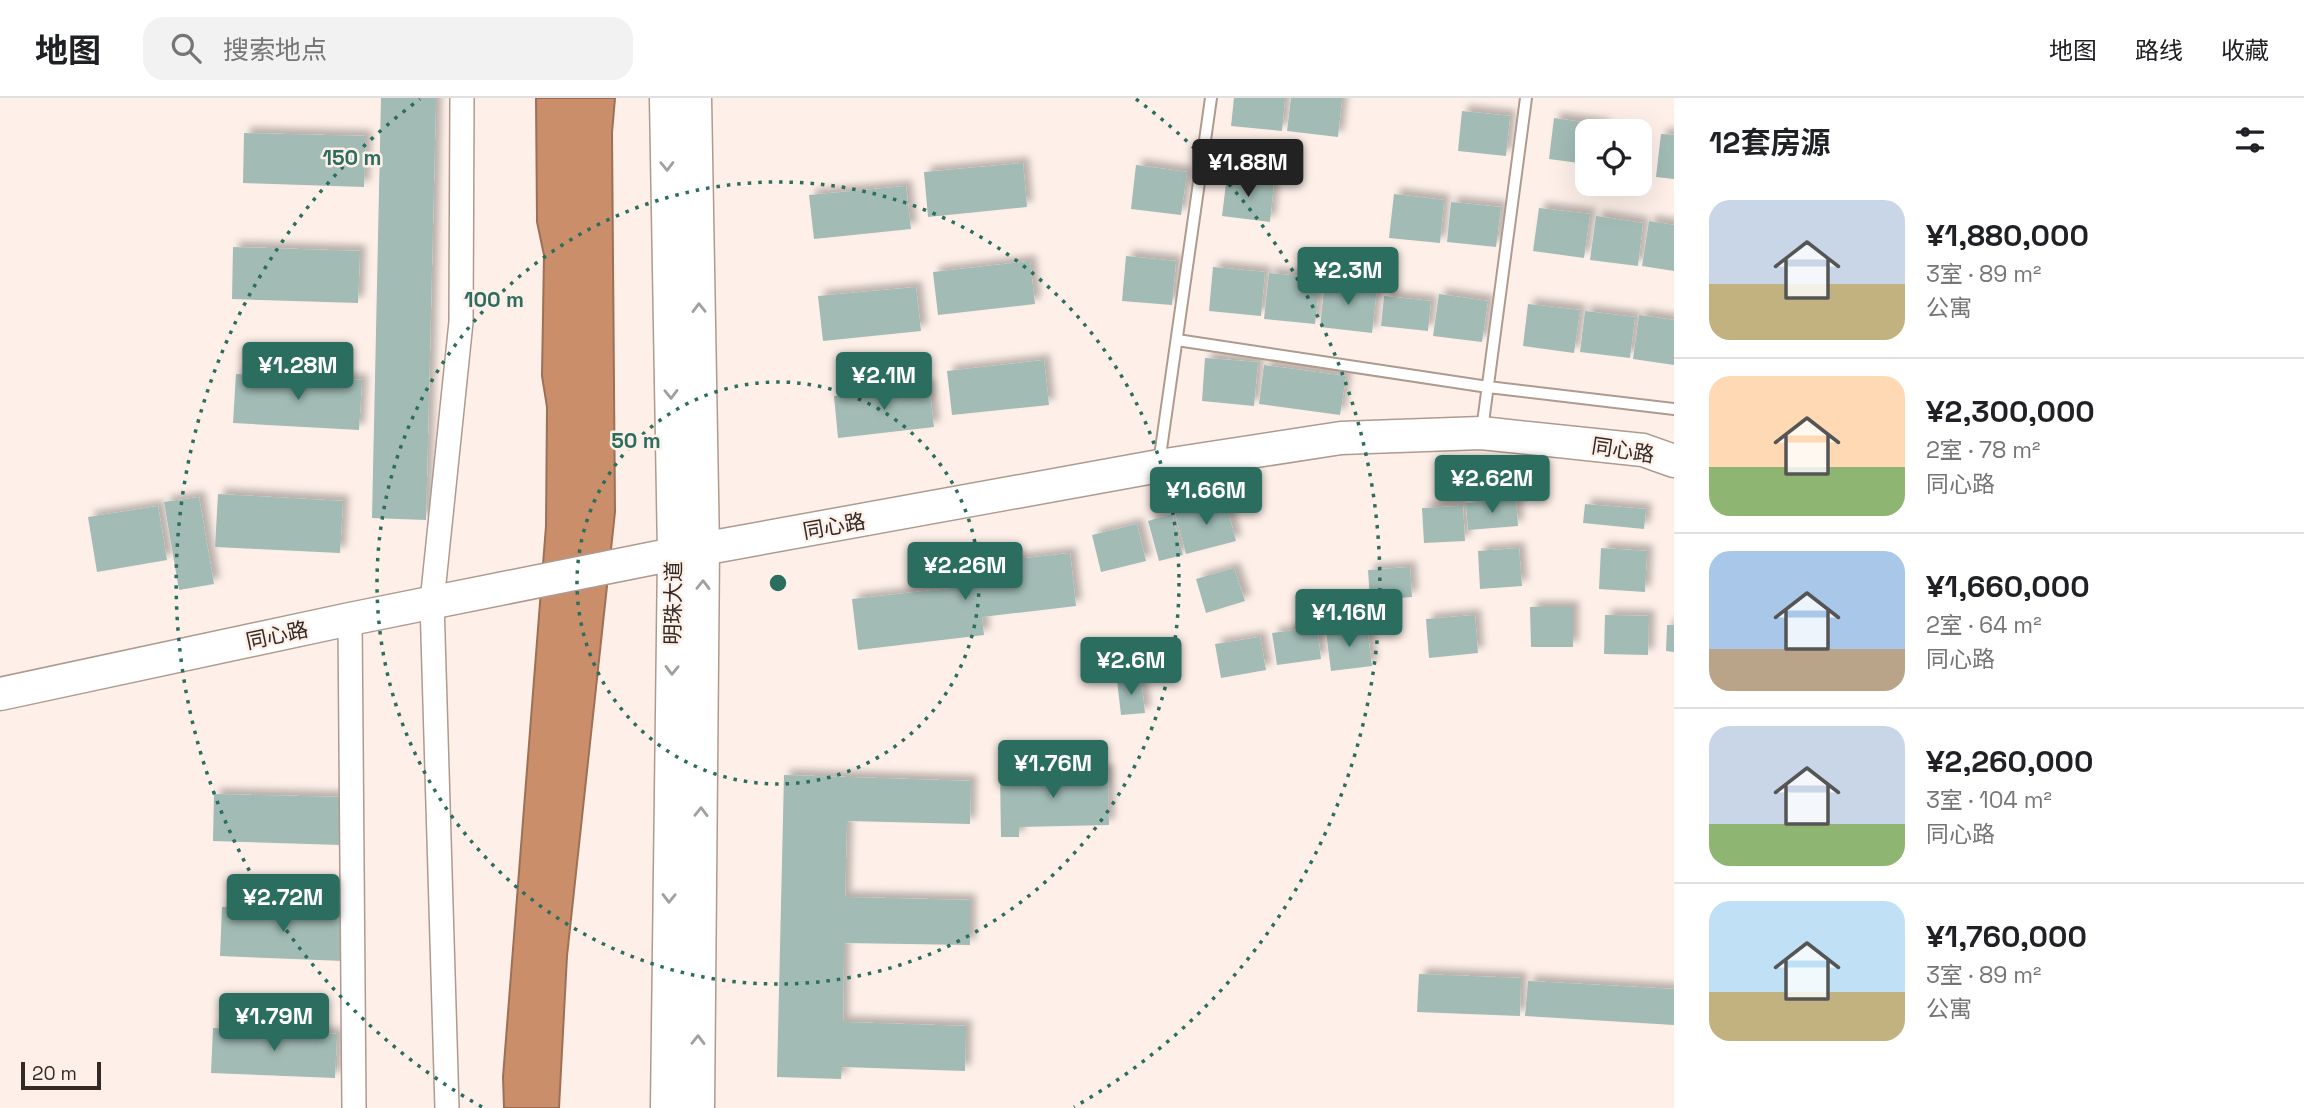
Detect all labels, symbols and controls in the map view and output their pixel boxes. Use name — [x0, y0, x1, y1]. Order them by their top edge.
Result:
search box — [143, 17, 633, 80]
icon: search — [167, 29, 205, 67]
text: 地图 — [35, 30, 101, 72]
text: 搜索地点 — [223, 33, 327, 67]
text: 地图 — [2049, 35, 2097, 66]
text: 路线 — [2135, 35, 2183, 66]
text: 收藏 — [2221, 35, 2269, 66]
map controls — [1575, 119, 1652, 196]
button: locate — [1575, 119, 1652, 196]
icon: filters — [2231, 121, 2269, 159]
text: 12套房源 — [1709, 123, 1830, 162]
pin: ¥1.88M — [1191, 140, 1305, 199]
text: 150 m — [323, 144, 381, 171]
text: ¥1.88M — [1208, 147, 1288, 177]
one-way arrow — [659, 161, 675, 172]
text: ¥1,880,000 — [1926, 216, 2089, 255]
icon: home — [1765, 228, 1849, 312]
pin: ¥2.3M — [1299, 248, 1397, 307]
text: ¥2.3M — [1313, 255, 1383, 285]
text: 3室 · 89 m² — [1926, 259, 2042, 289]
text: 100 m — [464, 286, 524, 313]
text: 公寓 — [1926, 293, 1972, 323]
one-way arrow — [691, 303, 707, 313]
pin: ¥1.28M — [241, 342, 355, 402]
text: ¥1.28M — [258, 350, 338, 380]
pin: ¥2.1M — [835, 352, 933, 412]
text: ¥2.1M — [852, 360, 916, 390]
one-way arrow — [663, 389, 679, 399]
text: ¥2,300,000 — [1926, 392, 2095, 431]
icon: home — [1765, 404, 1849, 488]
text: 50 m — [611, 427, 661, 454]
street label: 同心路 — [1590, 432, 1656, 468]
text: 2室 · 78 m² — [1926, 435, 2040, 465]
pin: ¥2.62M — [1435, 456, 1549, 515]
text: ¥2.62M — [1451, 463, 1533, 493]
pin: ¥1.66M — [1149, 468, 1263, 527]
text: 同心路 — [1926, 469, 1995, 499]
text: ¥1.66M — [1166, 475, 1246, 505]
street label: 同心路 — [801, 507, 867, 545]
pin: ¥2.26M — [908, 542, 1022, 602]
text: ¥2.26M — [924, 550, 1006, 580]
street label: 明珠大道 — [659, 561, 687, 645]
text: ¥1,660,000 — [1926, 567, 2090, 606]
centre of rings — [766, 571, 790, 595]
one-way arrow — [695, 579, 711, 590]
icon: home — [1765, 579, 1849, 663]
pin: ¥1.16M — [1292, 589, 1406, 649]
text: ¥1.16M — [1311, 597, 1387, 627]
text: 2室 · 64 m² — [1926, 610, 2042, 640]
street label: 同心路 — [243, 615, 311, 655]
pin: ¥2.6M — [1082, 638, 1180, 697]
text: 同心路 — [1926, 644, 1995, 674]
text: ¥2.6M — [1096, 645, 1166, 675]
one-way arrow — [664, 665, 680, 676]
pin: ¥1.76M — [996, 740, 1110, 800]
text: ¥2,260,000 — [1926, 742, 2093, 781]
text: ¥1.76M — [1014, 748, 1092, 778]
icon: home — [1765, 754, 1849, 838]
text: 3室 · 104 m² — [1926, 785, 2052, 815]
one-way arrow — [693, 807, 709, 817]
text: 同心路 — [1926, 819, 1995, 849]
pin: ¥2.72M — [226, 874, 340, 934]
text: ¥2.72M — [243, 882, 323, 912]
one-way arrow — [661, 893, 677, 903]
text: ¥1,760,000 — [1926, 917, 2087, 956]
icon: home — [1765, 929, 1849, 1013]
text: 3室 · 89 m² — [1926, 960, 2042, 990]
pin: ¥1.79M — [217, 993, 331, 1053]
text: 公寓 — [1926, 994, 1972, 1024]
text: ¥1.79M — [235, 1001, 313, 1031]
one-way arrow — [691, 1034, 706, 1045]
scale bar — [21, 1059, 102, 1091]
text: 20 m — [32, 1061, 77, 1086]

